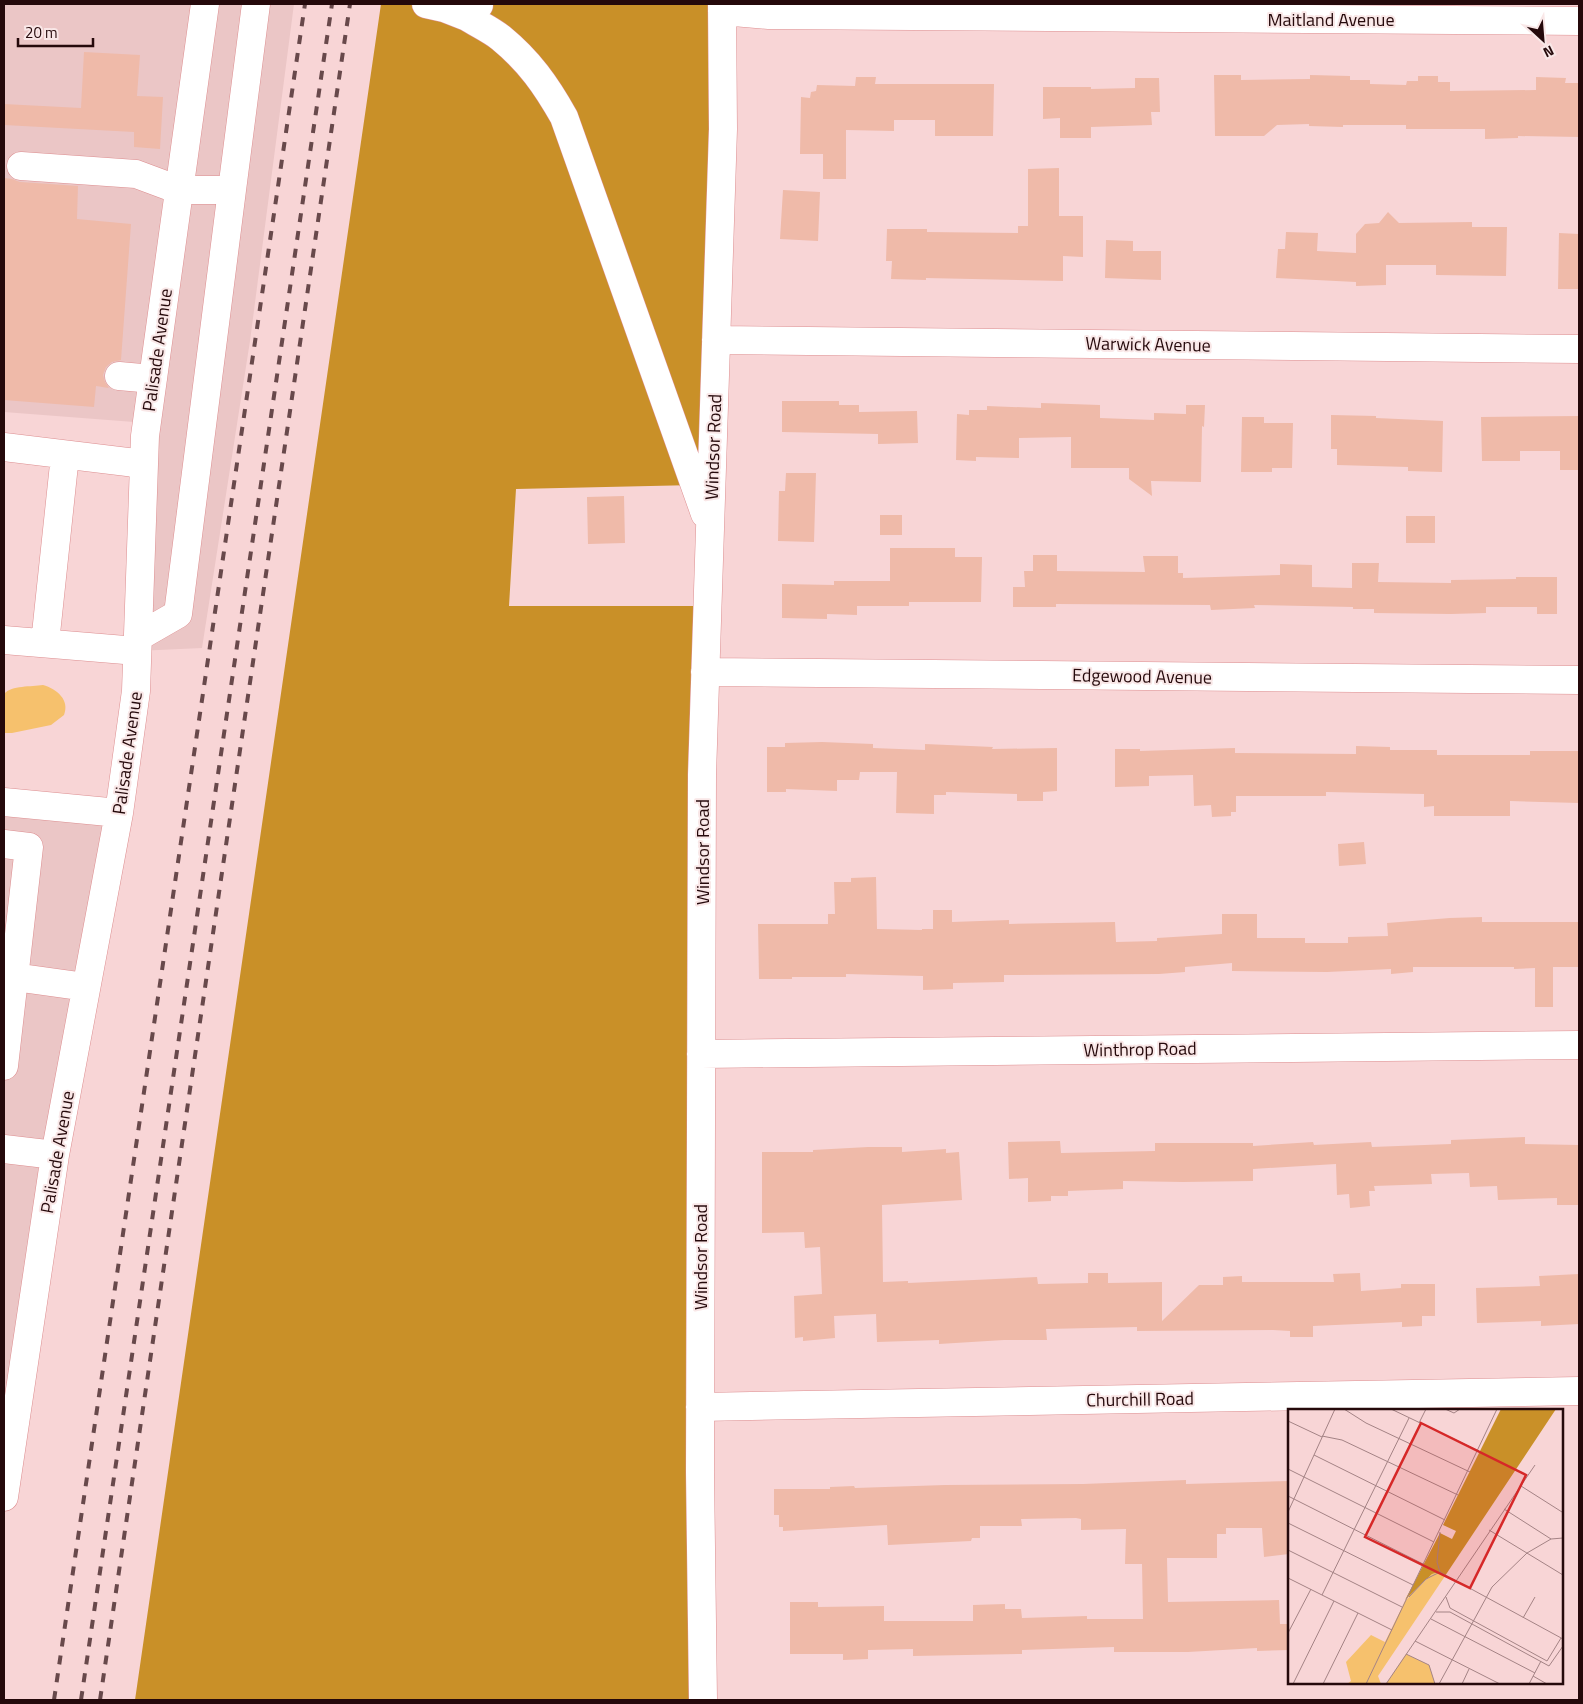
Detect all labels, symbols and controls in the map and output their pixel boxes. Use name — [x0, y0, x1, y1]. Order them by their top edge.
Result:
street label: Maitland Avenue — [1267, 6, 1395, 33]
scale bar — [18, 15, 92, 47]
north arrow — [1518, 15, 1568, 65]
text: 20 m — [25, 21, 58, 44]
text: N — [1540, 41, 1558, 64]
street label: Palisade Avenue — [135, 287, 179, 413]
street label: Warwick Avenue — [1085, 329, 1211, 359]
street label: Windsor Road — [698, 394, 728, 500]
street label: Edgewood Avenue — [1072, 661, 1212, 691]
street label: Palisade Avenue — [105, 690, 149, 816]
street label: Windsor Road — [689, 799, 716, 905]
street label: Winthrop Road — [1083, 1035, 1197, 1063]
street label: Palisade Avenue — [33, 1089, 81, 1215]
street label: Windsor Road — [687, 1204, 714, 1310]
street label: Churchill Road — [1086, 1385, 1194, 1413]
inset map — [1288, 1409, 1563, 1684]

